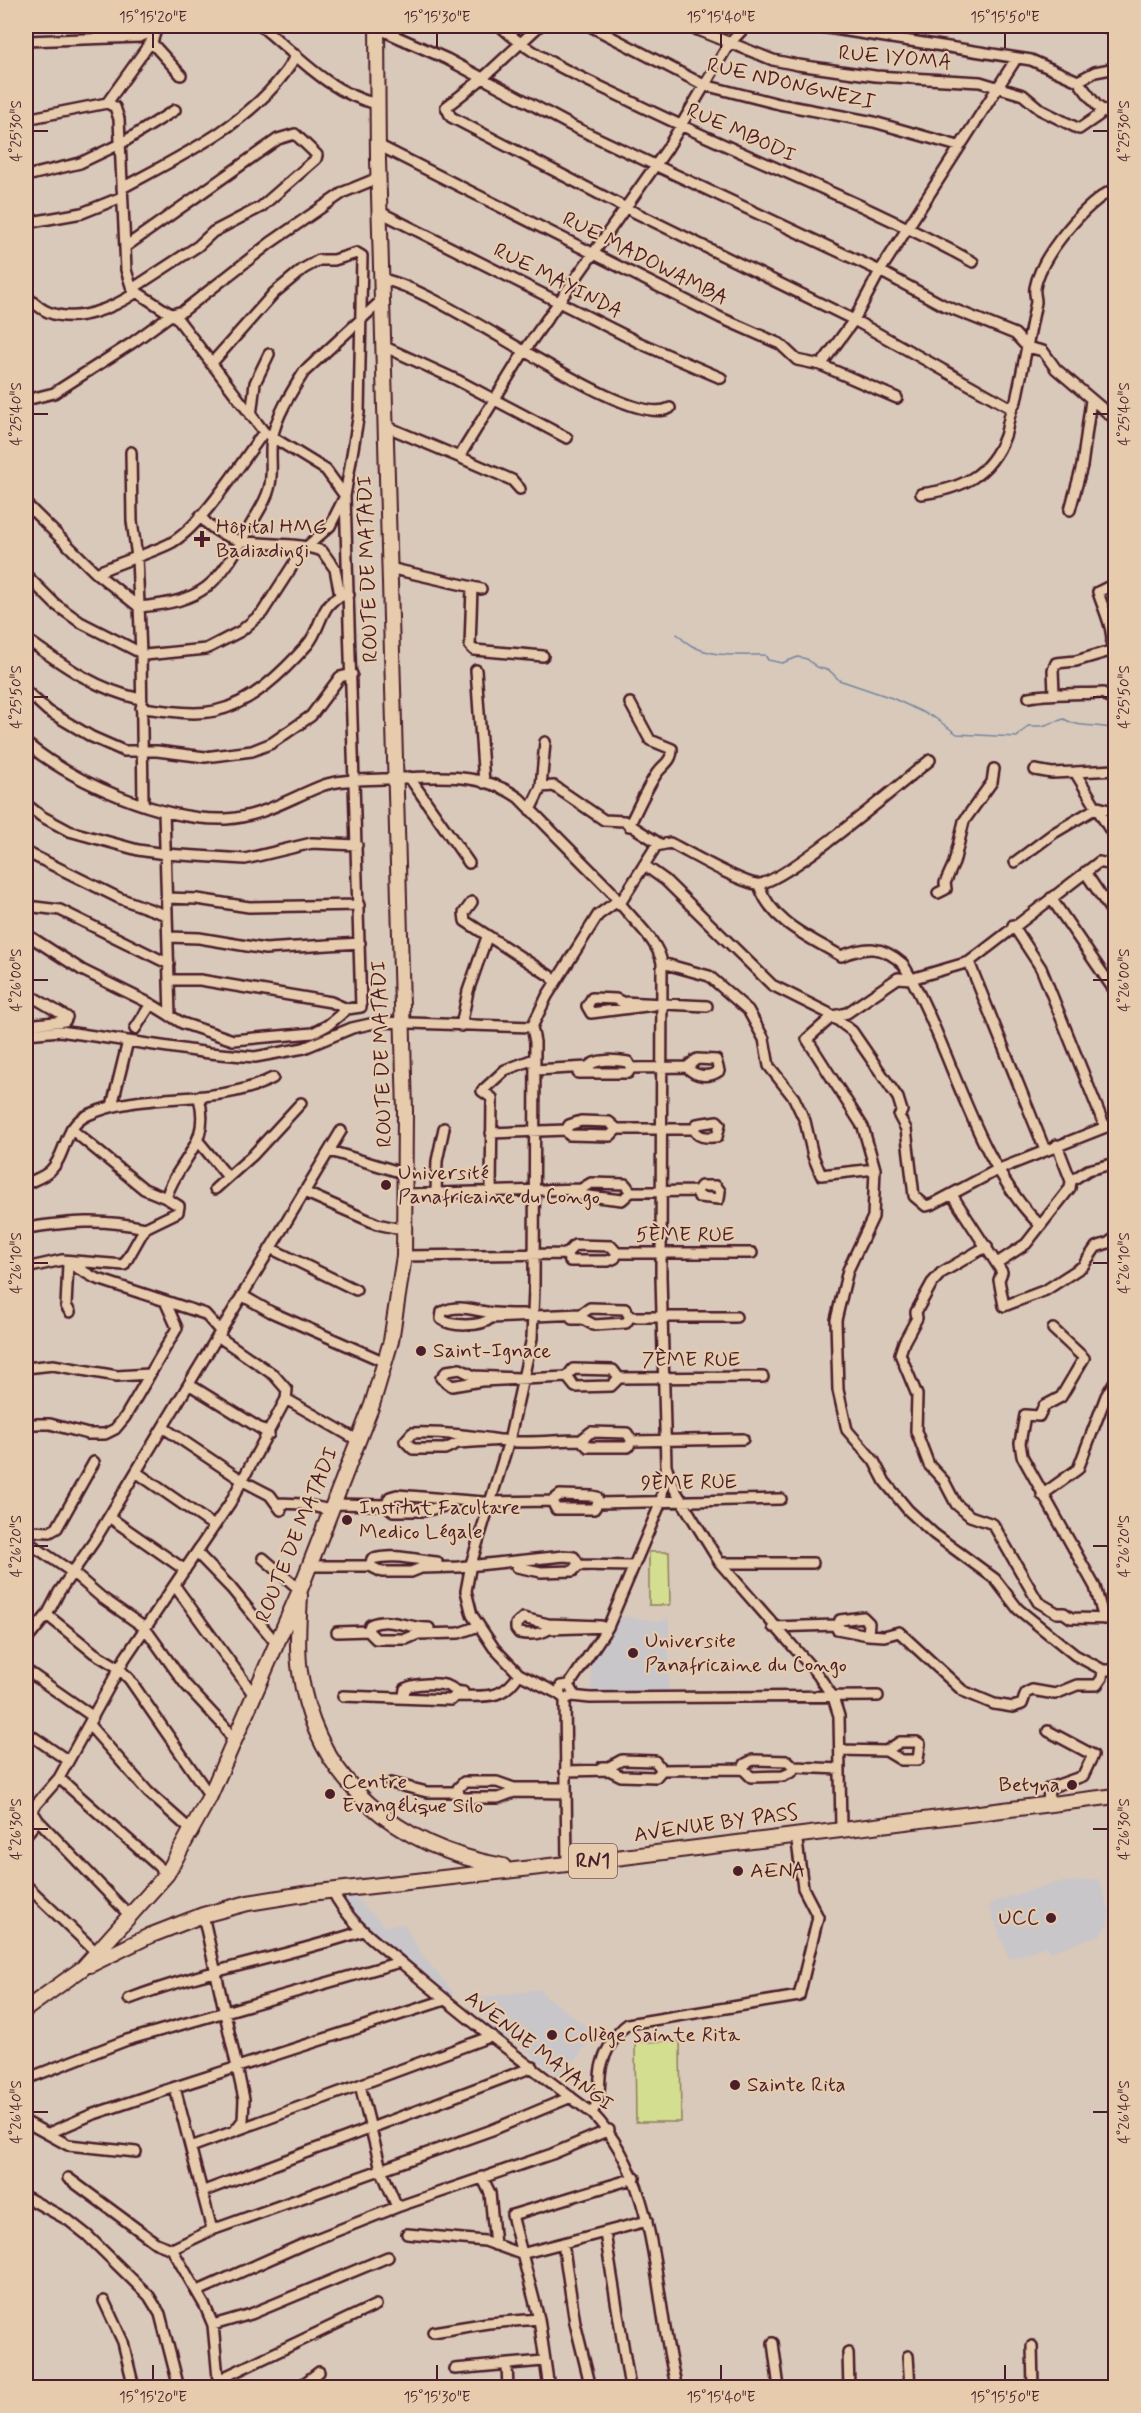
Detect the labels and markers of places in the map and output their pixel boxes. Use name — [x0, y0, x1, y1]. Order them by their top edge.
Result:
place label: Hôpital HMG Badiadingi — [216, 513, 327, 567]
marker: Hôpital HMG Badiadingi — [193, 530, 211, 548]
place label: Université Panafricaine du Congo — [398, 1159, 600, 1211]
marker: Université Panafricaine du Congo — [379, 1178, 393, 1192]
place label: Saint-Ignace — [433, 1337, 551, 1365]
marker: Saint-Ignace — [414, 1344, 428, 1358]
place label: Institut Facultare Medico Légale — [359, 1494, 520, 1546]
marker: Institut Facultare Medico Légale — [340, 1513, 354, 1527]
place label: Universite Panafricaine du Congo — [645, 1627, 847, 1679]
marker: Universite Panafricaine du Congo — [626, 1646, 640, 1660]
place label: Centre Evangélique Silo — [342, 1768, 483, 1821]
place label: Betyna — [998, 1771, 1060, 1799]
marker: Betyna — [1065, 1778, 1079, 1792]
marker: Centre Evangélique Silo — [323, 1787, 337, 1801]
place label: AENA — [750, 1857, 806, 1885]
marker: AENA — [731, 1864, 745, 1878]
place label: UCC — [998, 1904, 1039, 1932]
marker: UCC — [1044, 1911, 1058, 1925]
place label: Collège Sainte Rita — [564, 2021, 740, 2049]
marker: Collège Sainte Rita — [545, 2028, 559, 2042]
place label: Sainte Rita — [747, 2071, 846, 2099]
marker: Sainte Rita — [728, 2078, 742, 2092]

